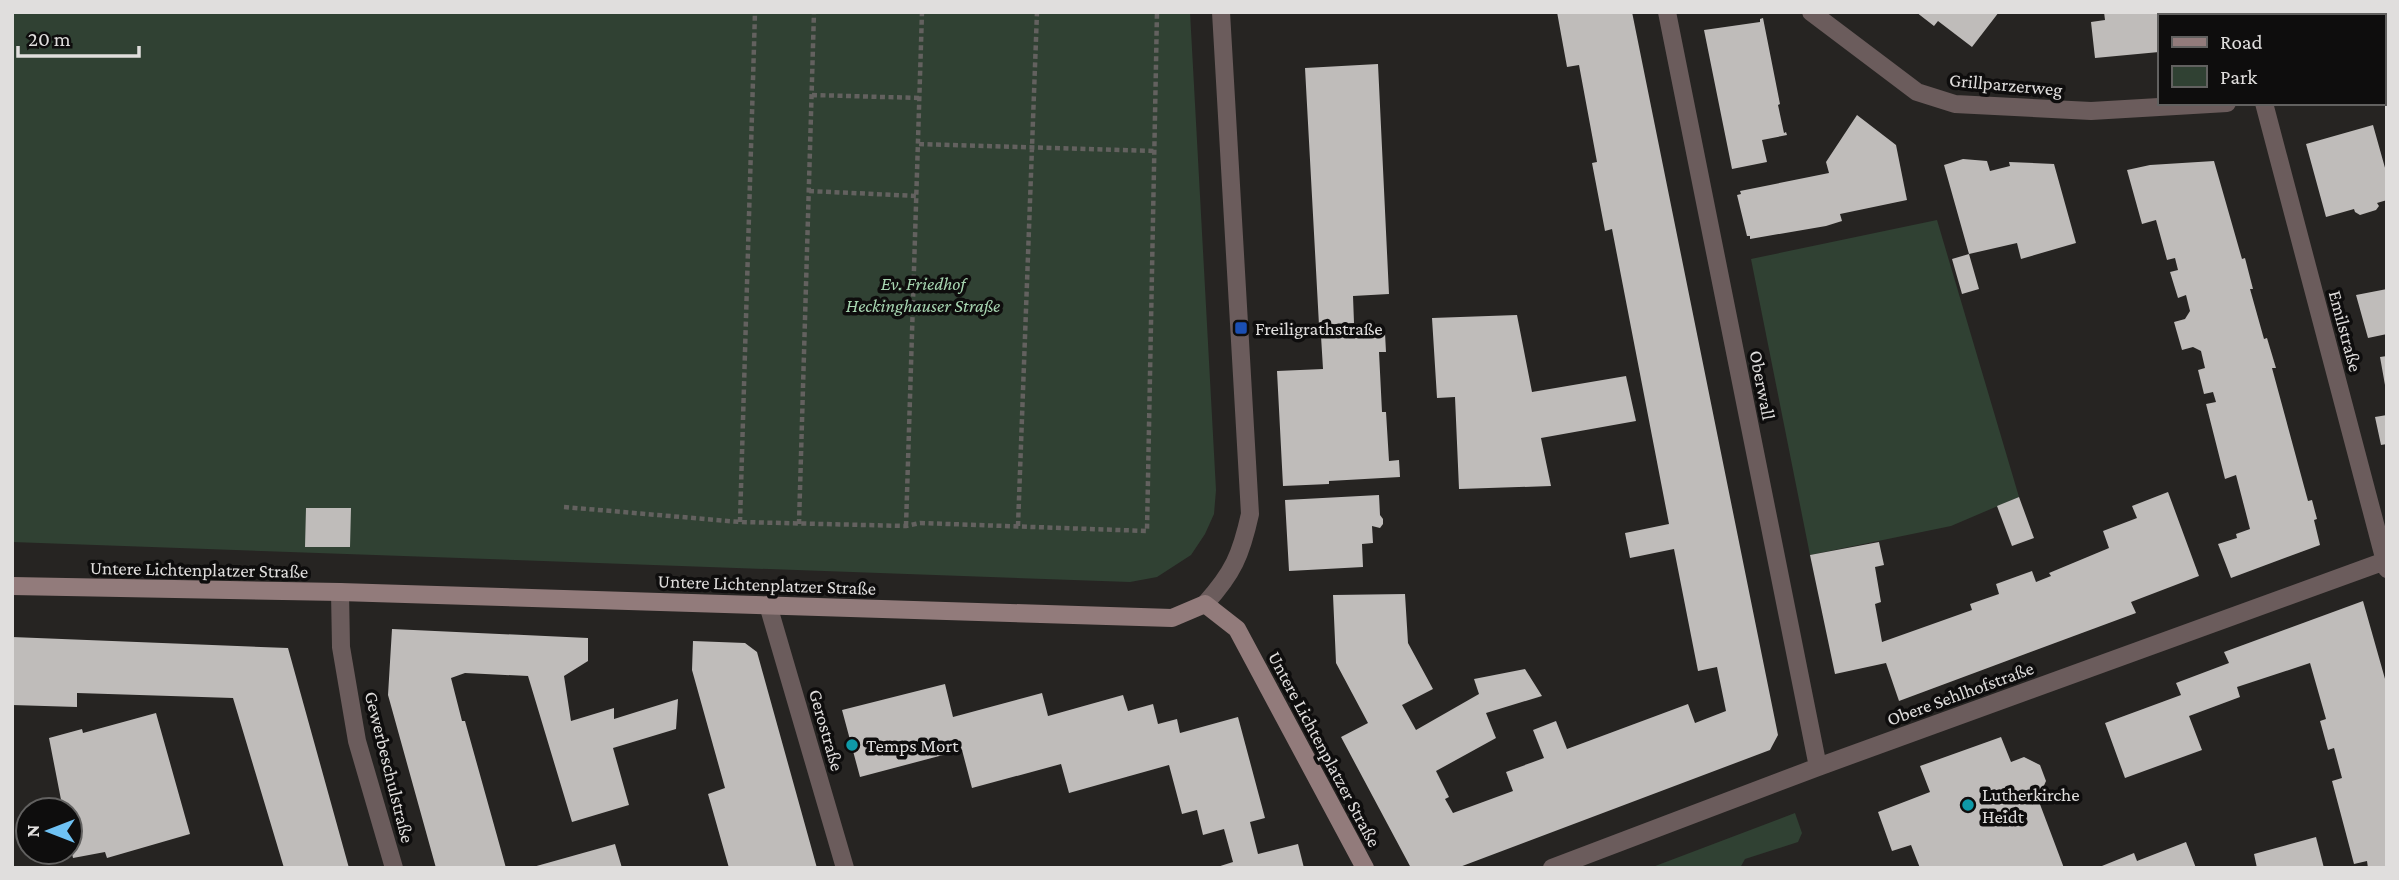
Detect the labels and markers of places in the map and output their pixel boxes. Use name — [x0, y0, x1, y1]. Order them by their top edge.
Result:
place label: Freiligrathstraße — [1255, 318, 1383, 339]
marker: Freiligrathstraße — [1233, 320, 1249, 336]
place label: Temps Mort — [866, 735, 959, 756]
marker: Temps Mort — [844, 737, 860, 753]
place label: Lutherkirche Heidt — [1982, 784, 2080, 827]
marker: Lutherkirche Heidt — [1960, 797, 1976, 813]

